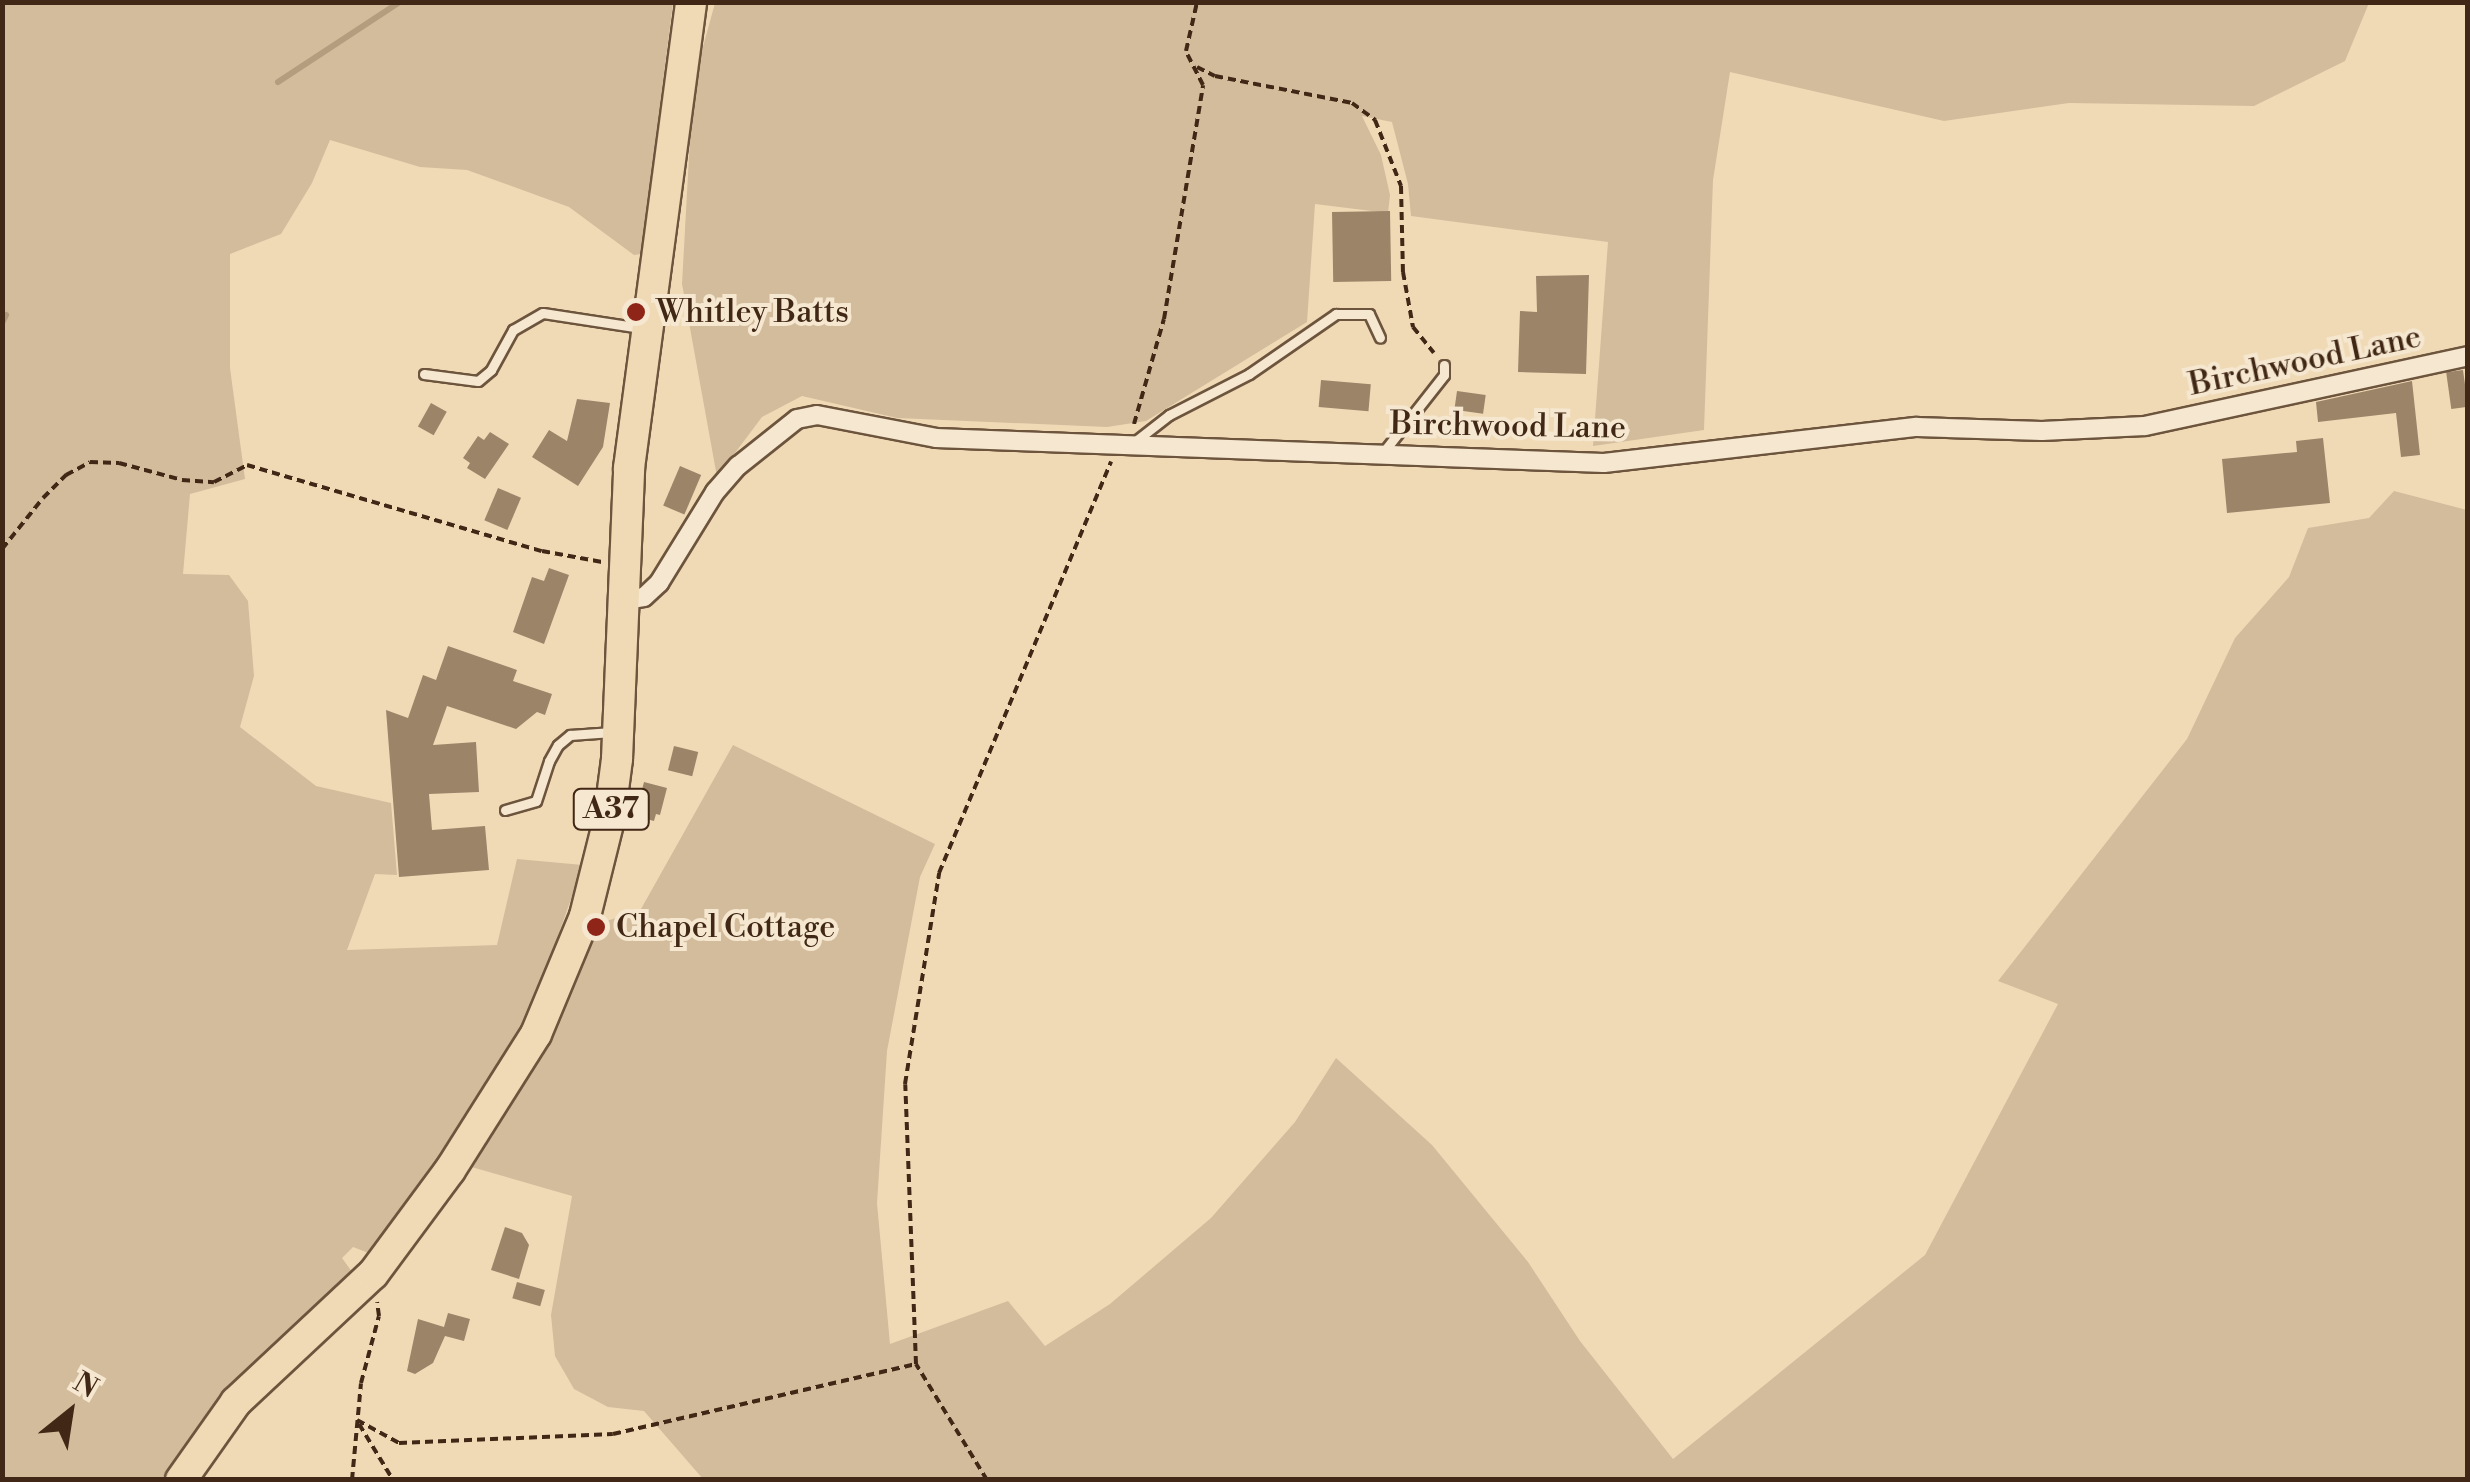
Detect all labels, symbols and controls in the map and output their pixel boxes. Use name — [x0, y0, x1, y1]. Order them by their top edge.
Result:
place label: Whitley Batts — [656, 293, 849, 331]
marker: Whitley Batts — [625, 301, 647, 323]
street label: Birchwood Lane — [2185, 318, 2425, 404]
street label: Birchwood Lane — [1389, 405, 1627, 447]
road number: A37 — [571, 784, 651, 834]
place label: Chapel Cottage — [616, 908, 835, 946]
marker: Chapel Cottage — [585, 916, 607, 938]
north arrow — [20, 1362, 120, 1462]
text: N — [67, 1365, 104, 1406]

